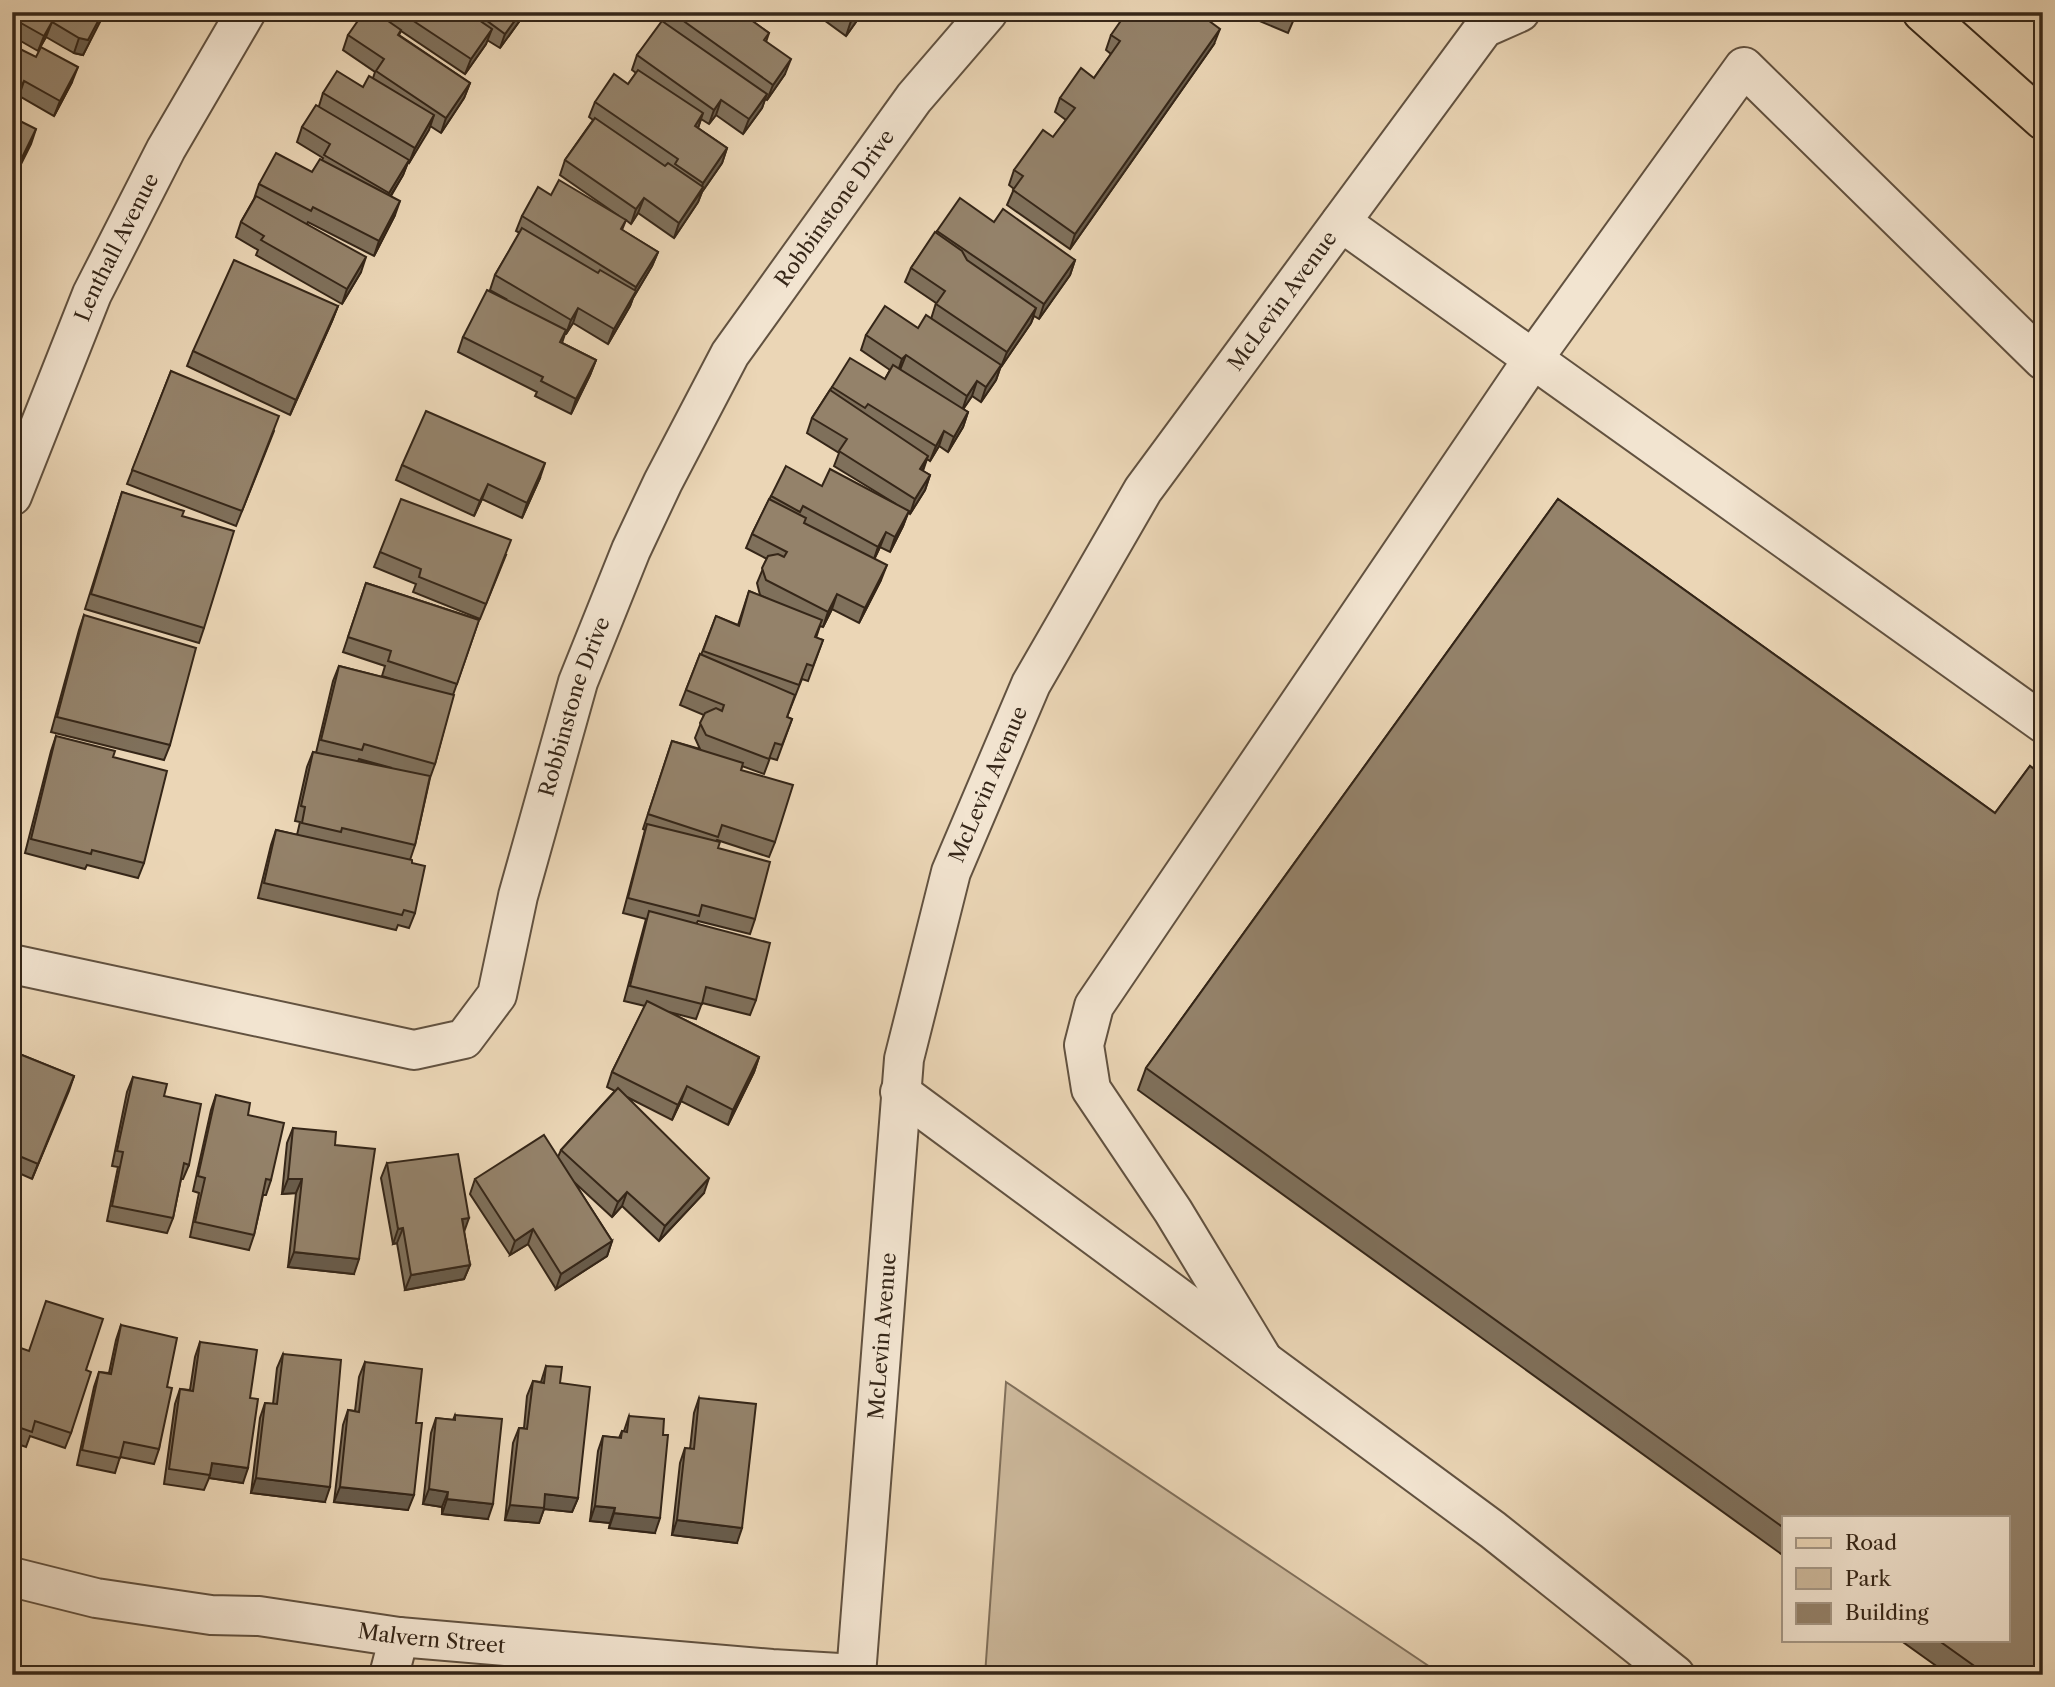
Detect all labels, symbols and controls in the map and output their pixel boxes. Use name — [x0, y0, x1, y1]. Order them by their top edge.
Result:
street label: Robbinstone Drive — [769, 125, 899, 291]
street label: Lenthall Avenue — [69, 169, 164, 325]
street label: McLevin Avenue — [1222, 226, 1342, 375]
street label: Robbinstone Drive — [533, 613, 615, 799]
street label: McLevin Avenue — [944, 702, 1032, 866]
street label: McLevin Avenue — [863, 1252, 901, 1420]
legend — [1782, 1516, 2010, 1642]
text: Road — [1845, 1530, 1897, 1555]
text: Park — [1845, 1566, 1891, 1591]
text: Building — [1845, 1600, 1930, 1625]
street label: Malvern Street — [356, 1618, 507, 1658]

